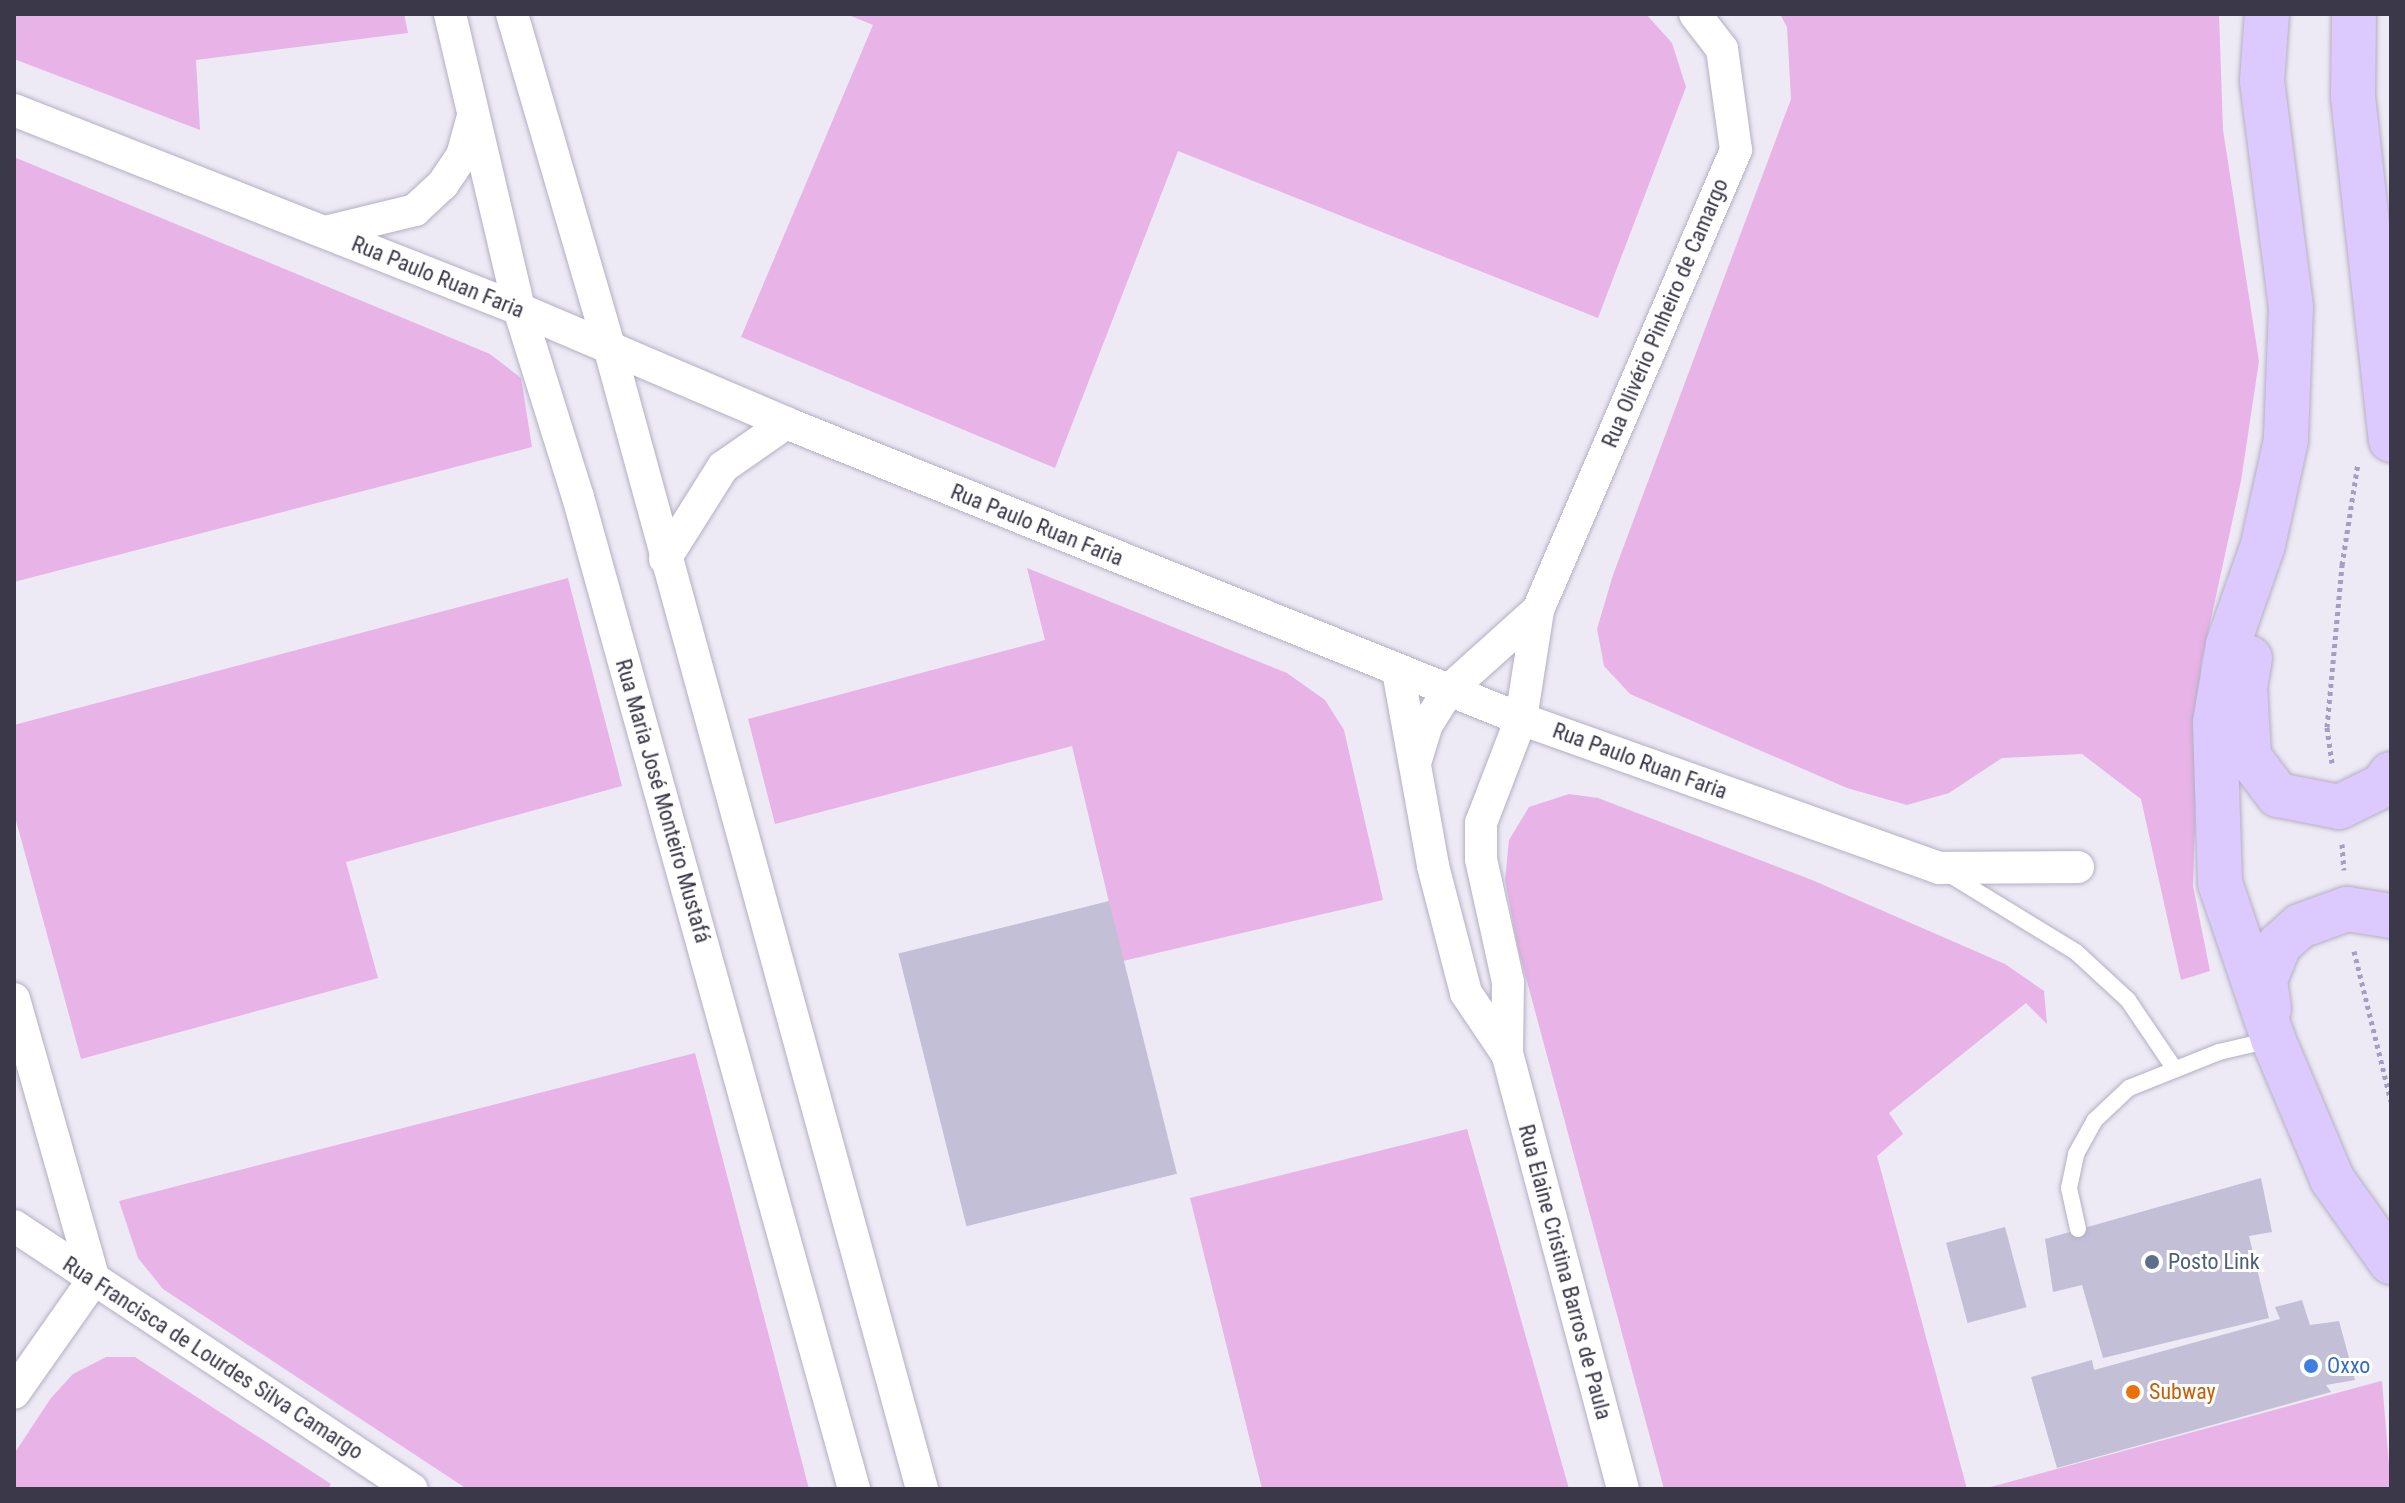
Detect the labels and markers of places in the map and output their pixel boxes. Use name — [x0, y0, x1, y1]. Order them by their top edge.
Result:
place label: Posto Link — [2168, 1249, 2260, 1275]
marker: Posto Link — [2143, 1253, 2161, 1271]
place label: Oxxo — [2327, 1353, 2370, 1379]
marker: Oxxo — [2302, 1357, 2320, 1375]
place label: Subway — [2149, 1379, 2216, 1405]
marker: Subway — [2124, 1383, 2142, 1401]

